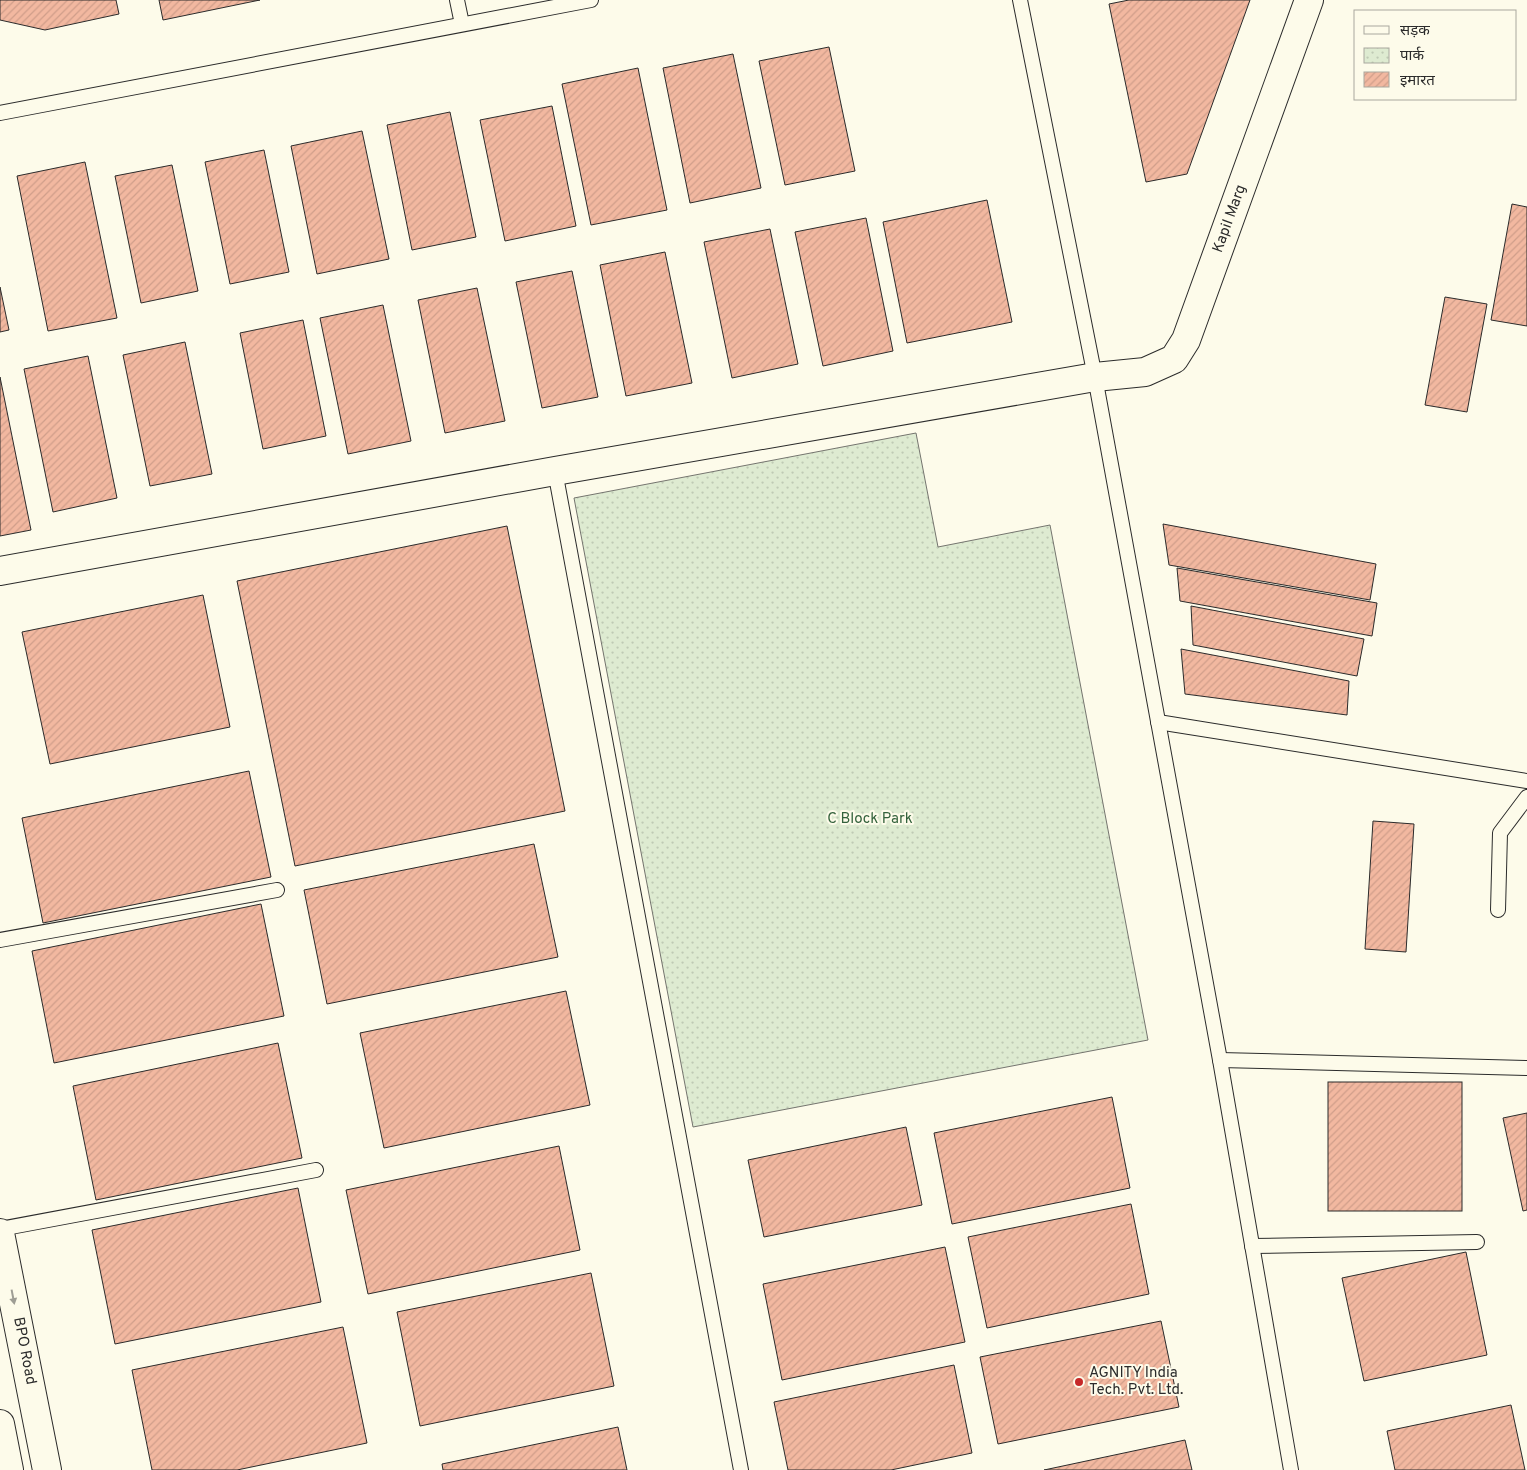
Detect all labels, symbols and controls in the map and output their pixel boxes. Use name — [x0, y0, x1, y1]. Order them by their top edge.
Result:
legend — [1354, 10, 1517, 100]
text: सड़क — [1400, 22, 1430, 41]
text: पार्क — [1400, 46, 1424, 66]
text: इमारत — [1400, 72, 1435, 91]
street label: Kapil Marg — [1209, 182, 1251, 256]
park label: C Block Park — [827, 810, 913, 829]
one-way arrow — [9, 1290, 17, 1305]
street label: BPO Road — [8, 1316, 40, 1386]
place label: AGNITY India Tech. Pvt. Ltd. — [1089, 1364, 1183, 1400]
marker: AGNITY India Tech. Pvt. Ltd. — [1073, 1376, 1085, 1388]

